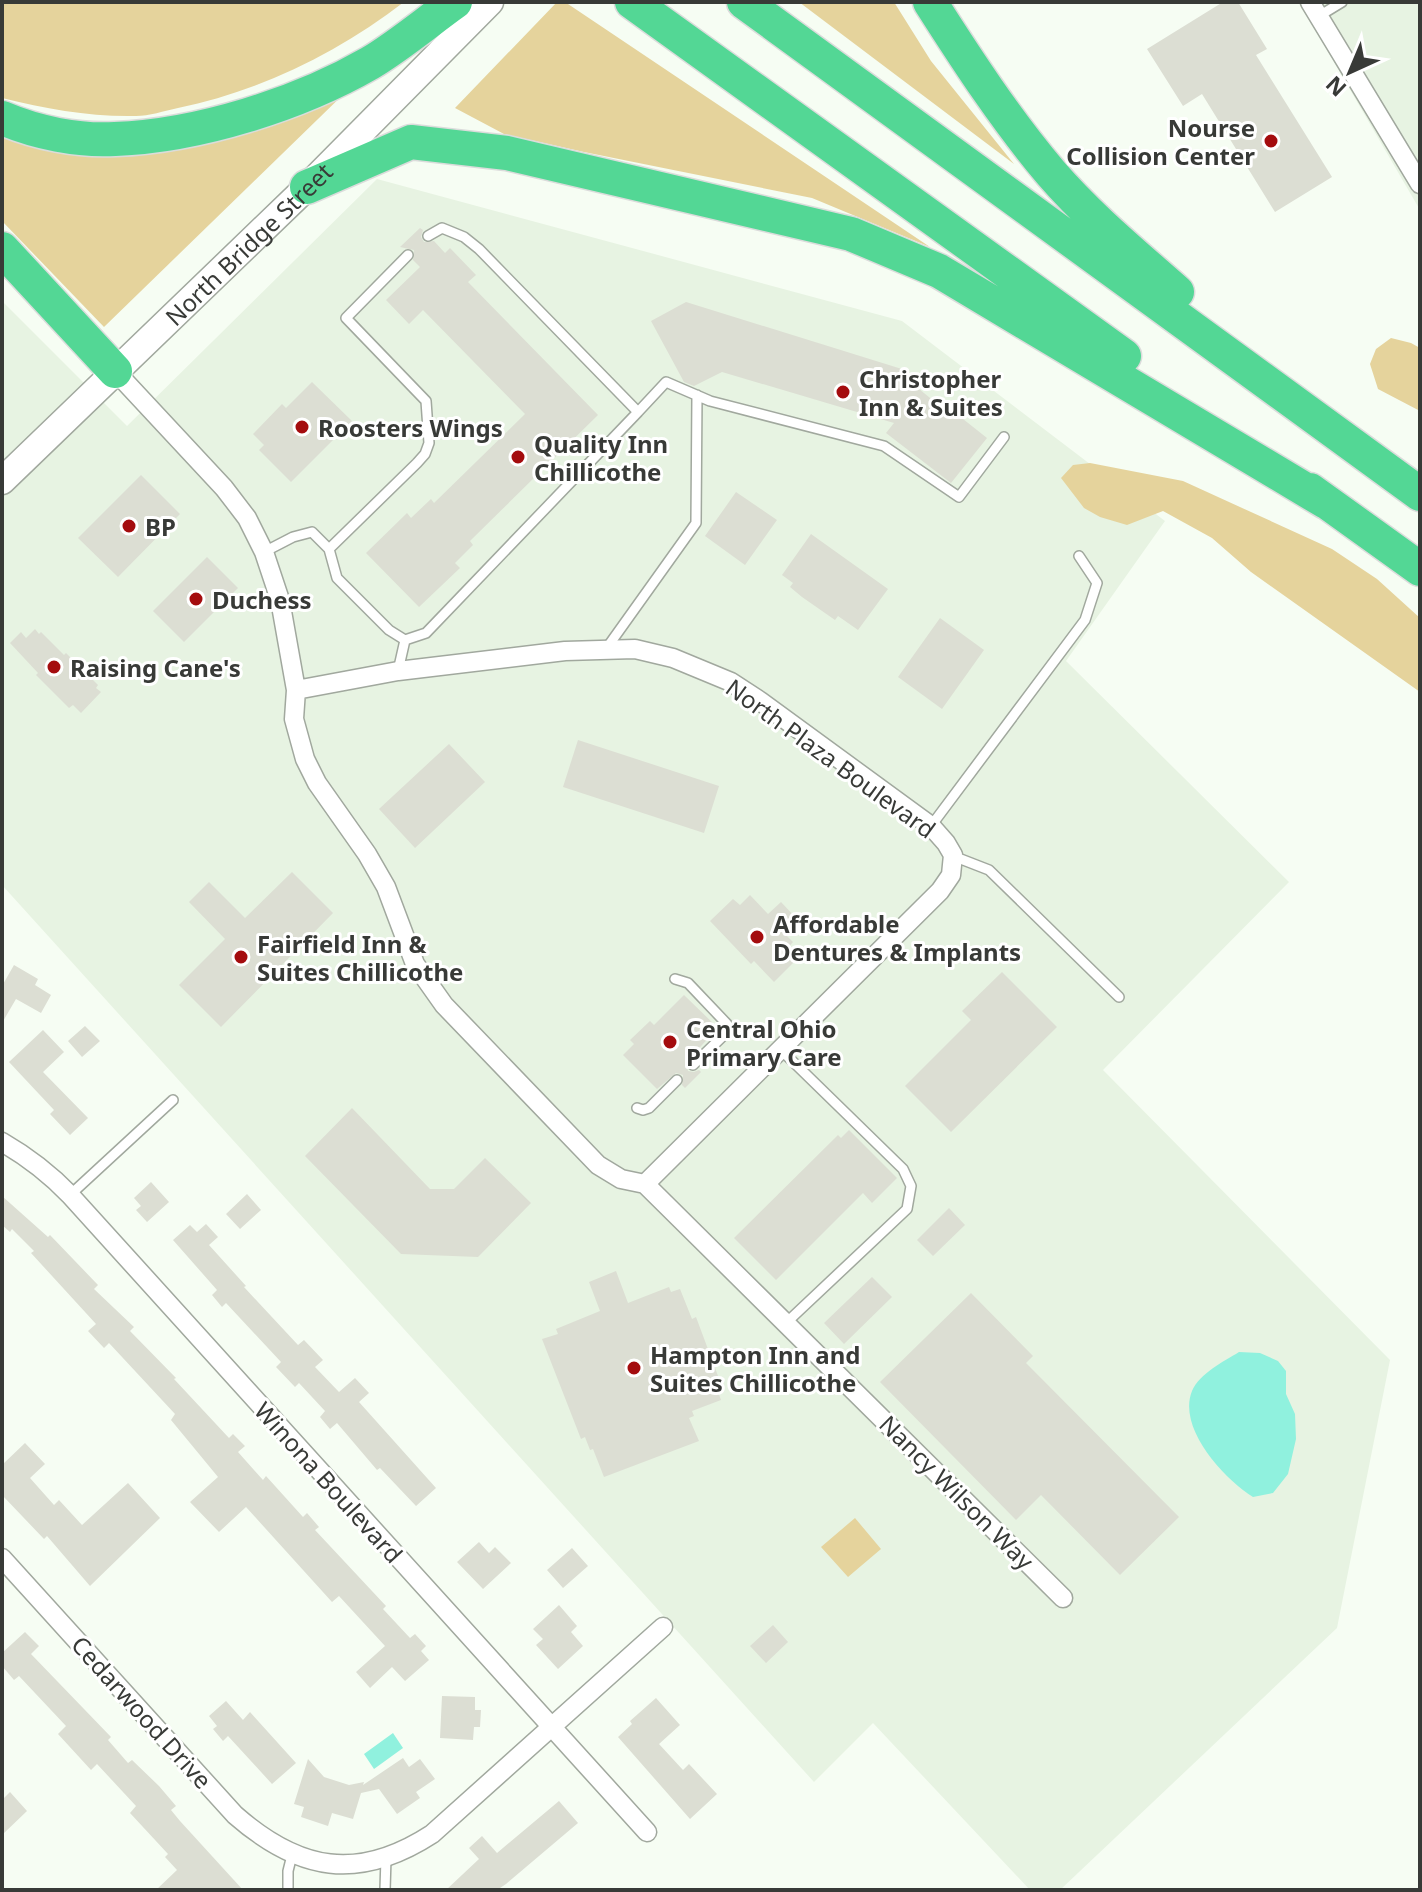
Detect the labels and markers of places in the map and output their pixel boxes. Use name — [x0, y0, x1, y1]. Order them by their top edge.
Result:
place label: Nourse Collision Center — [1066, 111, 1255, 172]
marker: Nourse Collision Center — [1262, 132, 1280, 150]
place label: Christopher Inn & Suites — [859, 362, 1003, 423]
marker: Christopher Inn & Suites — [834, 383, 852, 401]
place label: Roosters Wings — [318, 411, 503, 444]
marker: Roosters Wings — [293, 418, 311, 436]
place label: Quality Inn Chillicothe — [534, 427, 668, 488]
marker: Quality Inn Chillicothe — [509, 448, 527, 466]
place label: BP — [145, 510, 176, 543]
marker: BP — [120, 517, 138, 535]
place label: Duchess — [212, 583, 312, 616]
marker: Duchess — [187, 590, 205, 608]
place label: Raising Cane's — [70, 651, 241, 684]
marker: Raising Cane's — [45, 658, 63, 676]
place label: Affordable Dentures & Implants — [773, 907, 1021, 968]
place label: Fairfield Inn & Suites Chillicothe — [257, 927, 463, 988]
marker: Affordable Dentures & Implants — [748, 928, 766, 946]
marker: Fairfield Inn & Suites Chillicothe — [232, 948, 250, 966]
place label: Central Ohio Primary Care — [686, 1012, 842, 1073]
marker: Central Ohio Primary Care — [661, 1033, 679, 1051]
place label: Hampton Inn and Suites Chillicothe — [650, 1338, 860, 1399]
marker: Hampton Inn and Suites Chillicothe — [625, 1359, 643, 1377]

